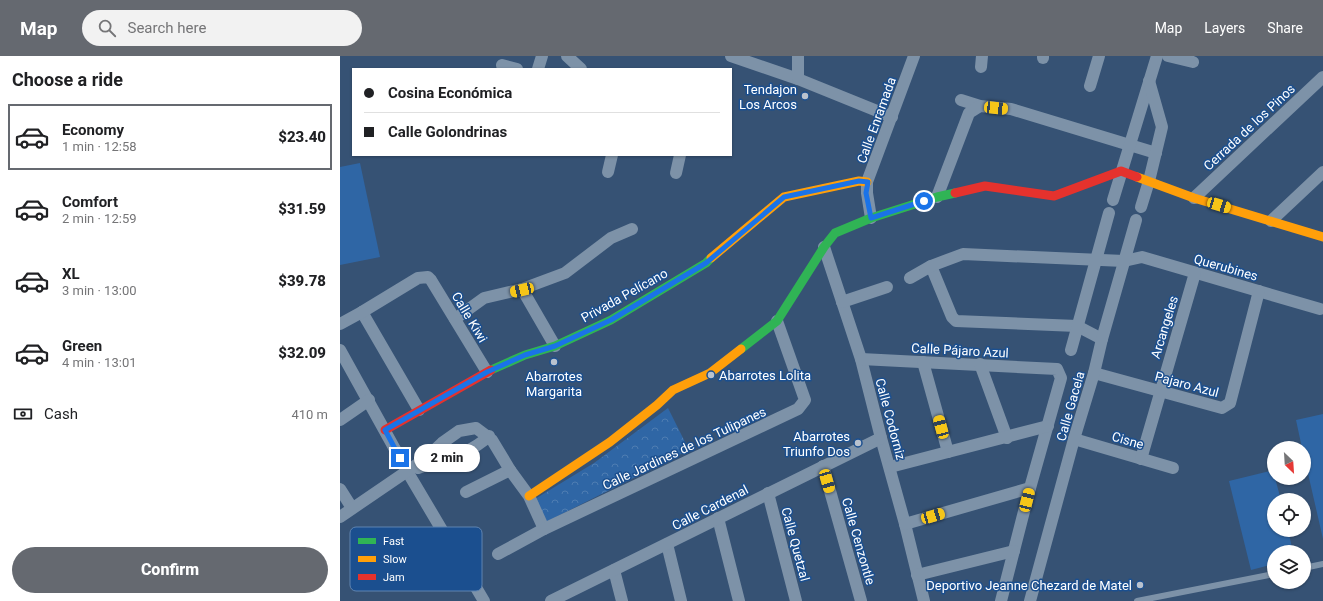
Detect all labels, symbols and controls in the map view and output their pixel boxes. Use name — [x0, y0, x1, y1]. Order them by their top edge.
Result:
search box — [82, 10, 362, 46]
text: Map — [20, 17, 58, 40]
icon: search — [96, 17, 118, 39]
text: Search here — [128, 19, 206, 37]
text: Map — [1155, 20, 1182, 36]
text: Layers — [1204, 20, 1245, 36]
text: Share — [1267, 20, 1303, 36]
text: Choose a ride — [12, 69, 123, 90]
street label: Calle Enramada — [854, 75, 899, 165]
street label: Cerrada de los Pinos — [1201, 81, 1298, 174]
place label: Tendajon Los Arcos — [739, 82, 797, 112]
text: Cosina Económica — [388, 84, 512, 102]
marker: Tendajon Los Arcos — [800, 91, 810, 101]
car — [983, 101, 1009, 115]
icon: car — [14, 119, 50, 155]
text: Economy — [62, 121, 124, 139]
text: Calle Golondrinas — [388, 123, 507, 141]
text: $23.40 — [278, 128, 326, 146]
text: 1 min · 12:58 — [62, 139, 137, 154]
icon: car — [14, 191, 50, 227]
route start — [915, 192, 933, 210]
text: Comfort — [62, 193, 118, 211]
car — [1206, 196, 1232, 214]
text: $31.59 — [278, 200, 326, 218]
text: 2 min · 12:59 — [62, 211, 137, 226]
street label: Querubines — [1192, 251, 1260, 284]
icon: car — [14, 263, 50, 299]
text: XL — [62, 265, 80, 283]
street label: Privada Pelícano — [578, 265, 670, 325]
text: $39.78 — [278, 272, 326, 290]
car — [509, 281, 535, 299]
text: 3 min · 13:00 — [62, 283, 137, 298]
street label: Calle Kiwi — [449, 289, 490, 345]
street label: Arcangeles — [1148, 294, 1181, 360]
icon: car — [14, 335, 50, 371]
text: Green — [62, 337, 102, 355]
street label: Calle Pájaro Azul — [911, 340, 1009, 361]
text: $32.09 — [278, 344, 326, 362]
text: 4 min · 13:01 — [62, 355, 137, 370]
marker: Abarrotes Margarita — [549, 357, 559, 367]
place label: Abarrotes Lolita — [719, 368, 811, 383]
place label: Abarrotes Margarita — [526, 369, 583, 399]
street label: Pajaro Azul — [1153, 369, 1221, 400]
marker: Abarrotes Lolita — [706, 370, 716, 380]
street label: Calle Gacela — [1053, 370, 1088, 443]
street label: Calle Codorniz — [872, 377, 909, 462]
icon: cash — [12, 403, 34, 425]
street label: Calle Jardines de los Tulipanes — [600, 404, 769, 493]
text: Cash — [44, 405, 78, 423]
text: 410 m — [291, 407, 328, 422]
car — [932, 414, 950, 440]
place label: Abarrotes Triunfo Dos — [783, 429, 850, 459]
street label: Cisne — [1110, 429, 1146, 452]
marker: Abarrotes Triunfo Dos — [853, 438, 863, 448]
north arrow — [1267, 441, 1311, 485]
map controls — [1267, 441, 1311, 589]
callout: 2 min — [414, 444, 480, 472]
route end — [391, 449, 409, 467]
text: 2 min — [431, 450, 463, 465]
car — [818, 468, 836, 494]
street label: Calle Cardenal — [670, 482, 751, 533]
car — [1018, 487, 1036, 513]
button: locate — [1267, 493, 1311, 537]
street label: Calle Cenzontle — [839, 496, 878, 586]
street label: Calle Quetzal — [778, 506, 813, 583]
car — [920, 507, 946, 525]
legend — [350, 527, 482, 591]
text: Fast — [383, 535, 405, 548]
button: layers — [1267, 545, 1311, 589]
button: Confirm — [12, 547, 328, 593]
text: Slow — [383, 553, 407, 566]
text: Jam — [383, 571, 405, 584]
place label: Deportivo Jeanne Chezard de Matel — [926, 578, 1132, 593]
marker: Deportivo Jeanne Chezard de Matel — [1135, 580, 1145, 590]

